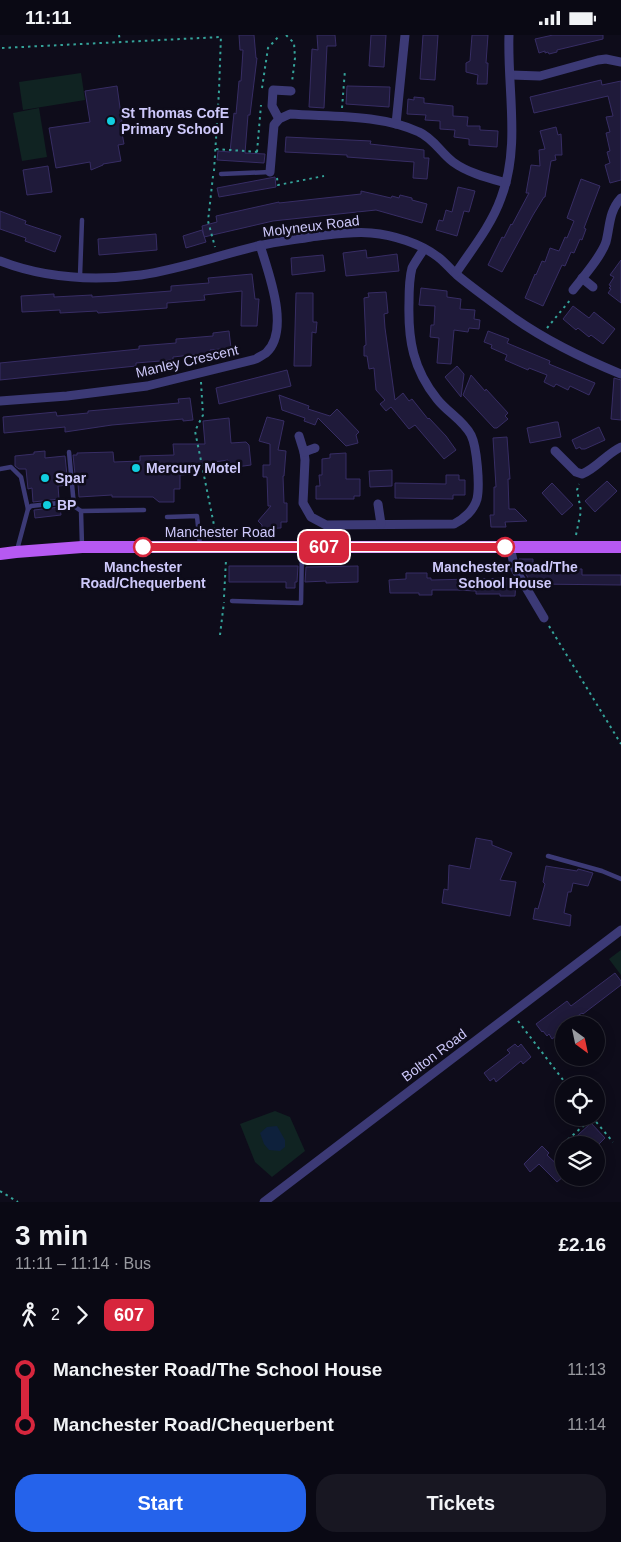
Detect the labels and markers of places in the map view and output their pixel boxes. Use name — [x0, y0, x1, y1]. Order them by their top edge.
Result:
place label: St Thomas CofE Primary School — [121, 105, 229, 137]
marker: St Thomas CofE Primary School — [105, 115, 117, 127]
place label: Mercury Motel — [146, 460, 241, 476]
marker: Mercury Motel — [130, 462, 142, 474]
place label: Spar — [55, 470, 87, 486]
marker: Spar — [39, 472, 51, 484]
place label: BP — [57, 497, 76, 513]
marker: BP — [41, 499, 53, 511]
marker: Manchester Road/Chequerbent — [133, 537, 153, 557]
marker: Manchester Road/The School House — [495, 537, 515, 557]
place label: Manchester Road/Chequerbent — [80, 559, 206, 591]
place label: Manchester Road/The School House — [432, 559, 578, 591]

